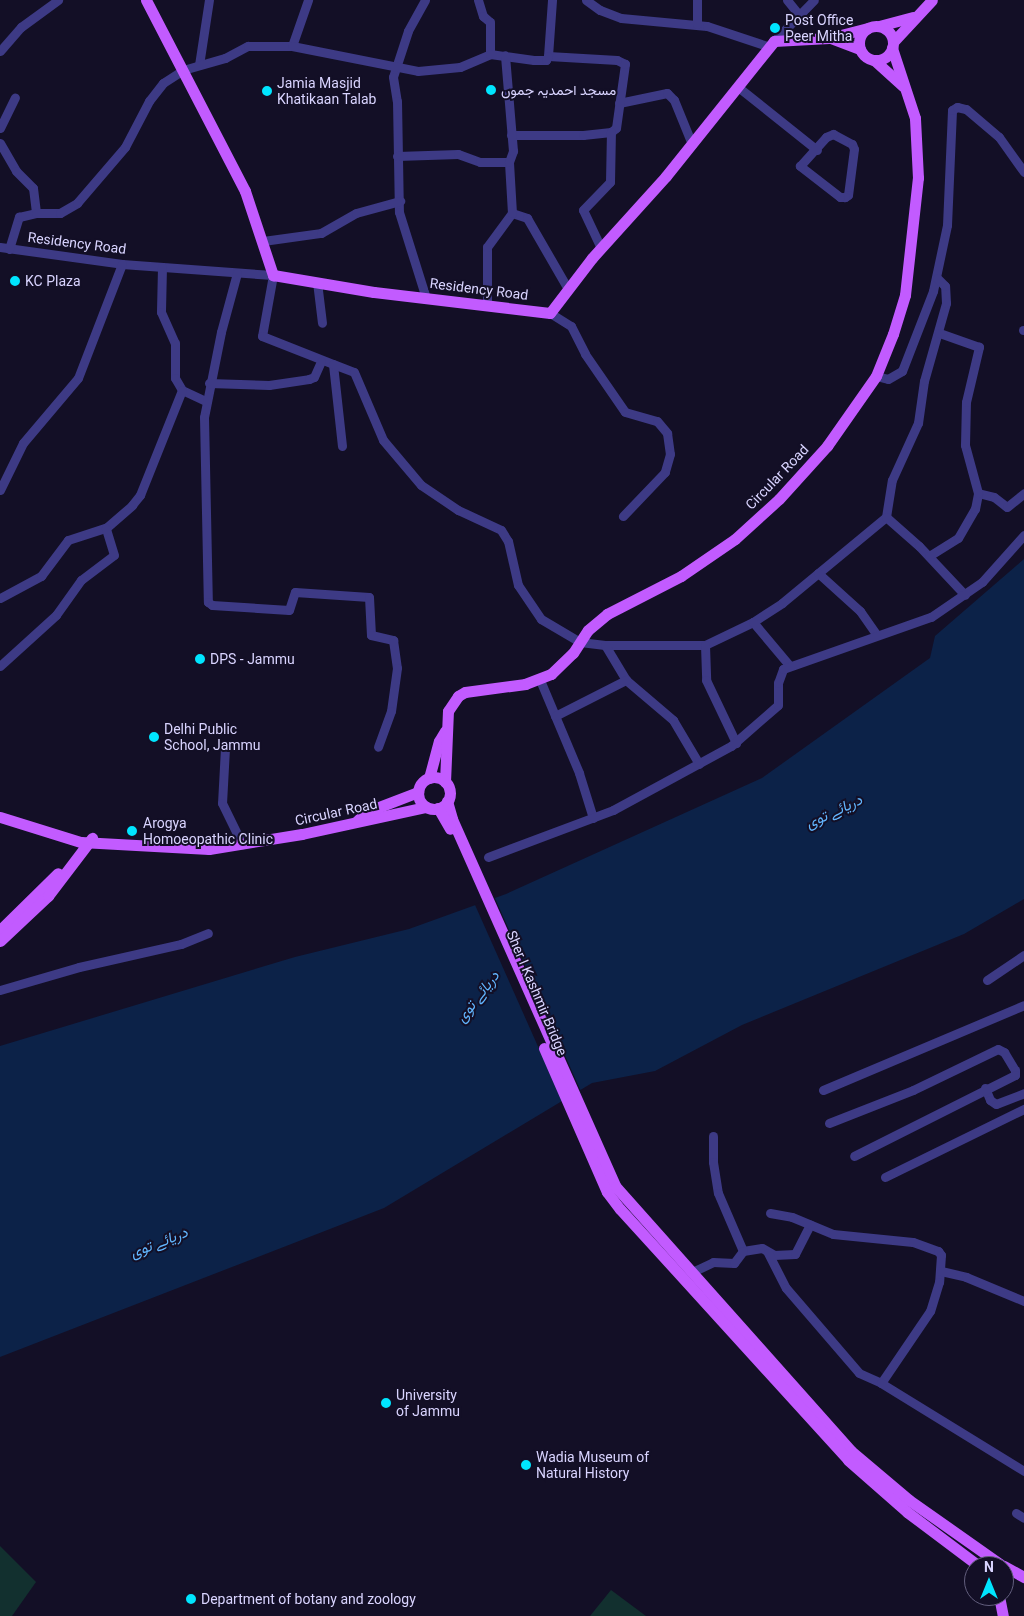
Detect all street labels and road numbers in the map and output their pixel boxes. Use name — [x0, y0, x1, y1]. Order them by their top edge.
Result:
street label: Residency Road — [27, 229, 127, 257]
street label: Residency Road — [429, 275, 529, 303]
street label: Circular Road — [742, 441, 812, 513]
street label: Circular Road — [293, 795, 379, 829]
street label: Sher I Kashmir Bridge — [503, 928, 571, 1058]

